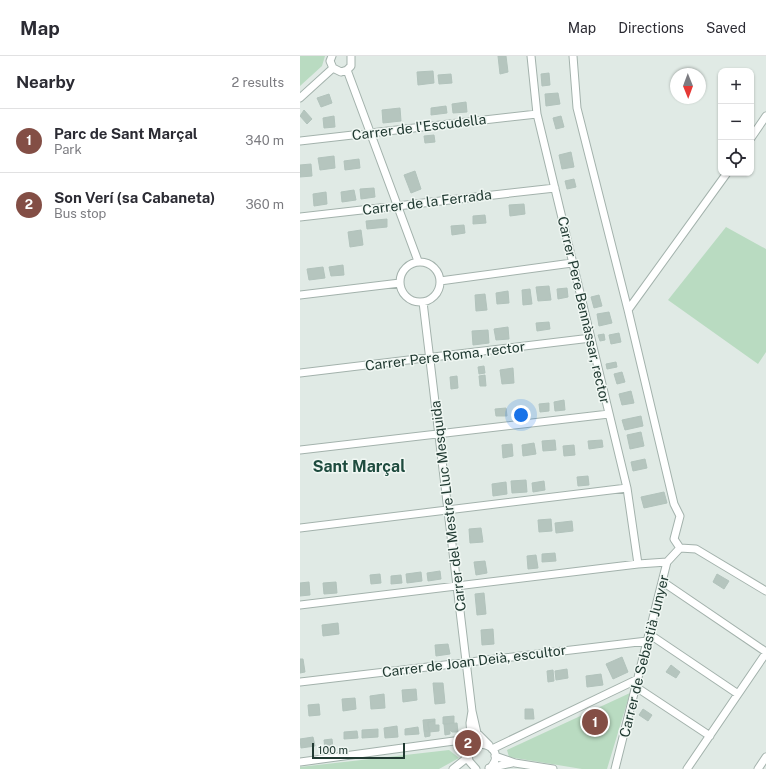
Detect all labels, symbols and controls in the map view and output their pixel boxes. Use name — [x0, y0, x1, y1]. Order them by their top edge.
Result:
text: Map — [20, 17, 60, 39]
text: Map — [568, 20, 596, 36]
text: Directions — [618, 20, 684, 36]
text: Saved — [706, 20, 746, 36]
north arrow — [670, 68, 706, 104]
map controls — [718, 68, 754, 176]
button: + — [718, 68, 754, 104]
text: Nearby — [16, 72, 75, 92]
text: 2 results — [232, 75, 284, 90]
button: − — [718, 104, 754, 140]
street label: Carrer de l'Escudella — [351, 111, 487, 143]
text: Parc de Sant Marçal — [54, 125, 198, 142]
text: 1 — [26, 133, 32, 148]
text: 340 m — [245, 133, 284, 148]
button: locate — [718, 140, 754, 176]
text: Park — [54, 142, 82, 157]
street label: Carrer de la Ferrada — [361, 186, 493, 218]
text: Son Verí (sa Cabaneta) — [54, 189, 215, 206]
text: 2 — [25, 197, 33, 212]
text: 360 m — [246, 197, 284, 212]
text: Bus stop — [54, 206, 106, 221]
street label: Carrer Pere Bennàssar, rector — [555, 215, 613, 405]
street label: Carrer Pere Roma, rector — [364, 338, 526, 374]
street label: Carrer del Mestre Lluc Mesquida — [427, 400, 469, 612]
your location — [511, 405, 531, 425]
district label: Sant Marçal — [313, 457, 405, 476]
street label: Carrer de Sebastià Junyer — [616, 573, 672, 739]
street label: Carrer de Joan Deià, escultor — [381, 642, 567, 680]
pin: 1 — [582, 707, 608, 737]
pin: 2 — [455, 728, 481, 758]
scale bar — [312, 741, 405, 760]
text: 100 m — [318, 744, 348, 756]

